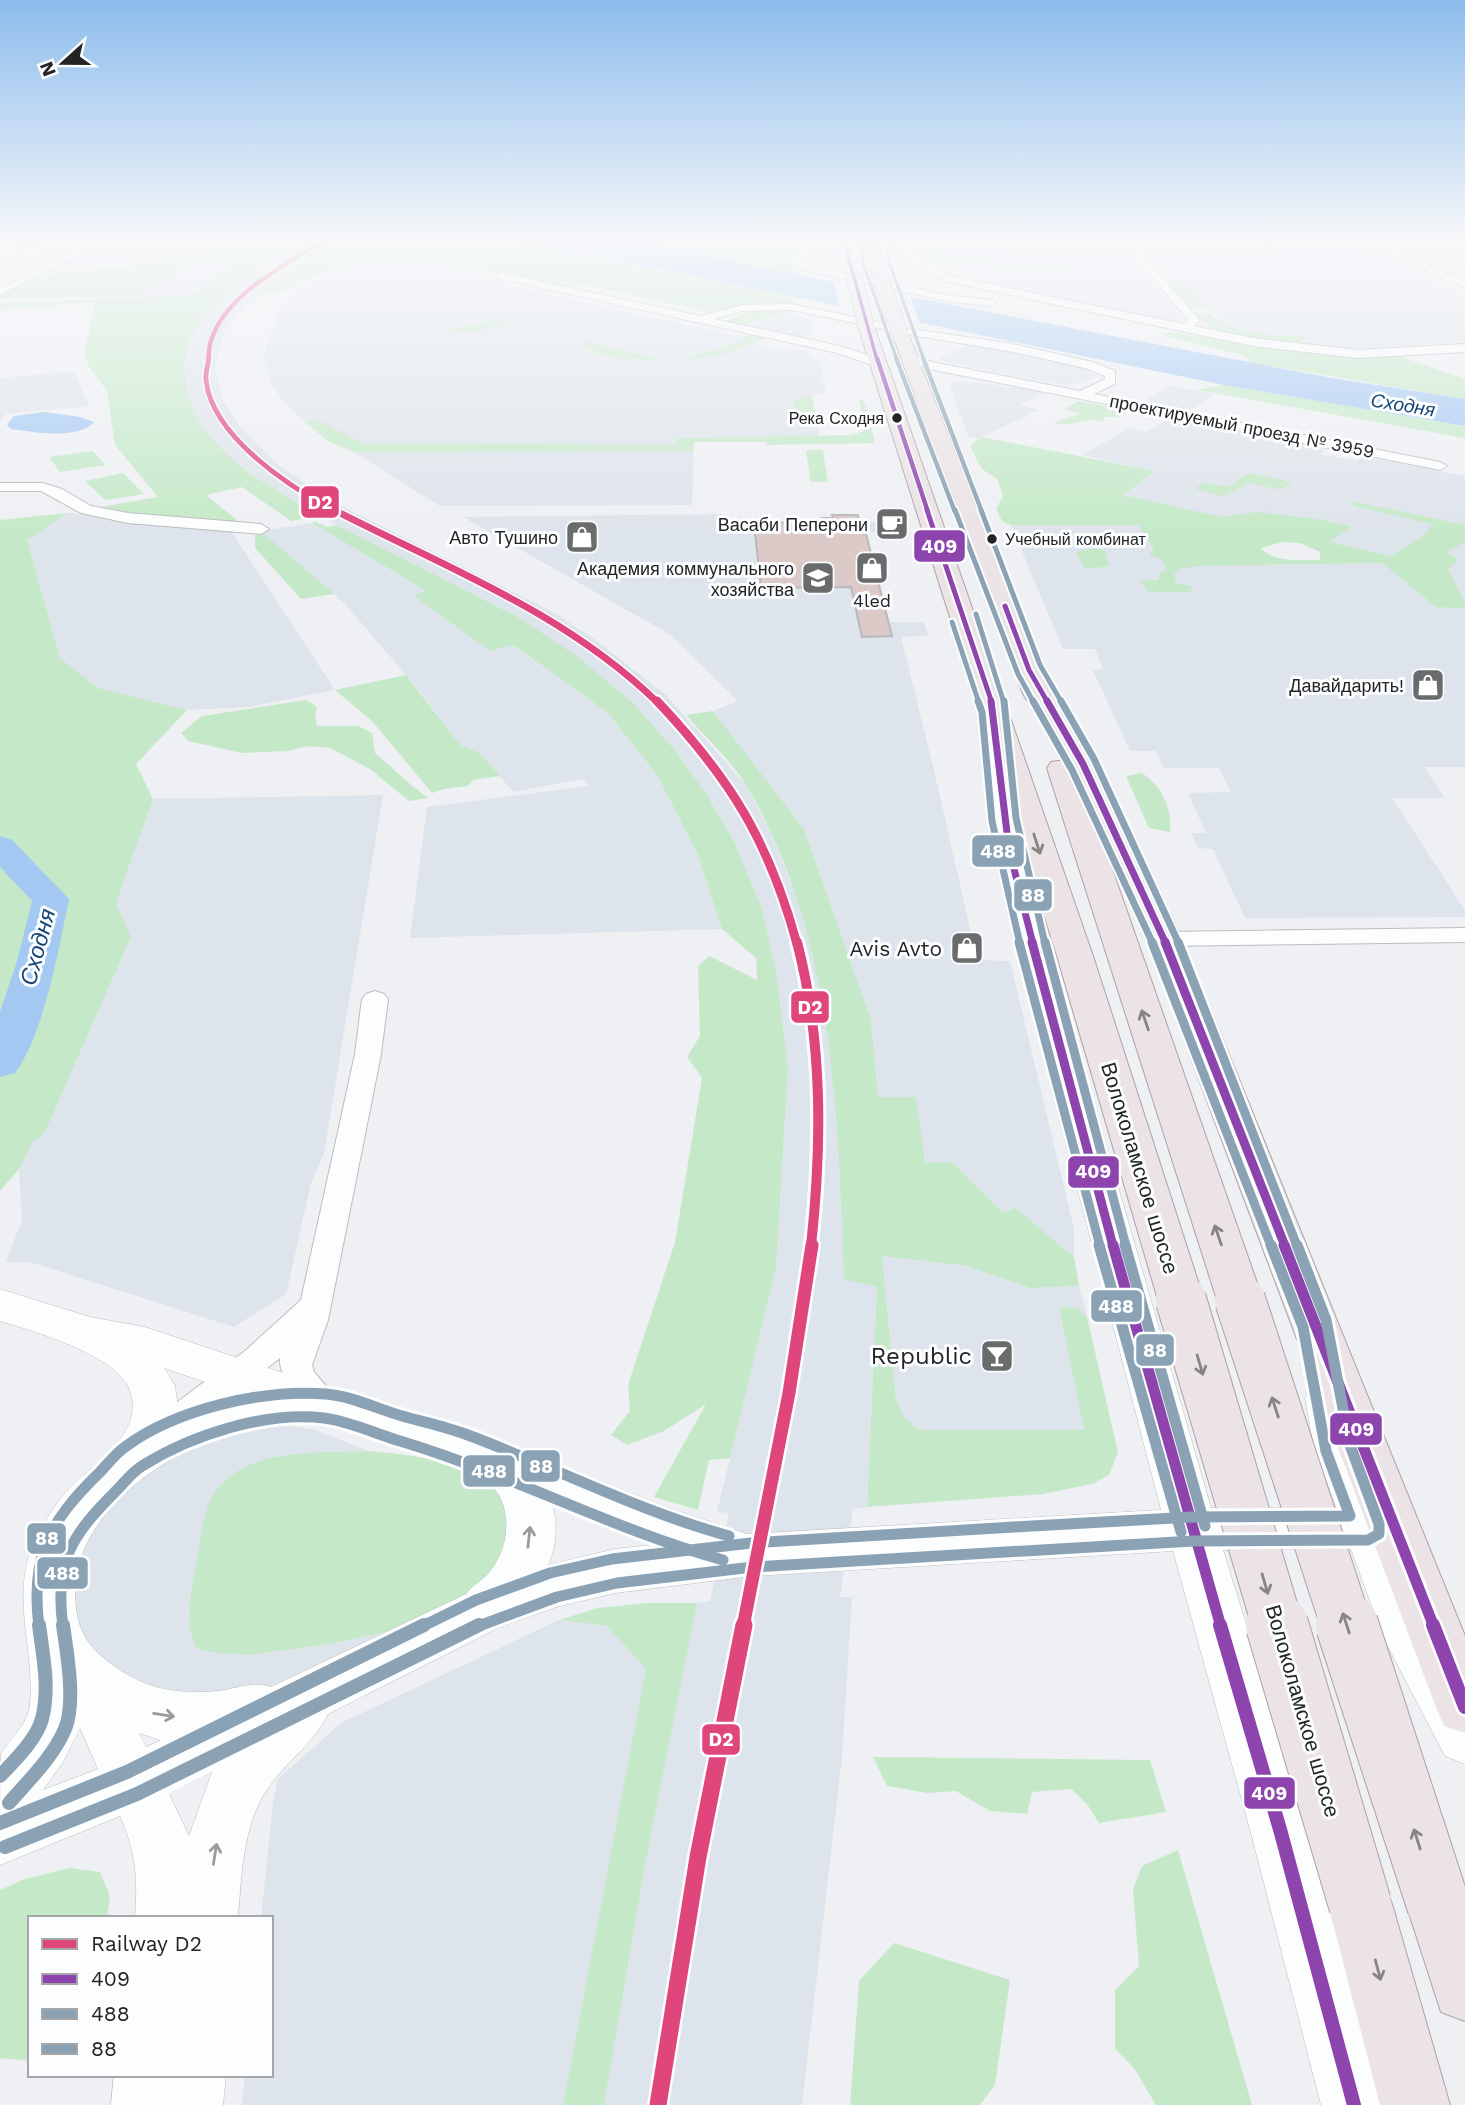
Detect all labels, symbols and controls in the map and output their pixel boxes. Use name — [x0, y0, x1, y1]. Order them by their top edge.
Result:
north arrow — [28, 28, 98, 98]
text: N — [34, 58, 61, 80]
water label: Сходня — [1369, 389, 1437, 421]
street label: проектируемый проезд № 3959 — [1108, 390, 1376, 462]
place label: Река Сходня — [789, 409, 884, 428]
marker: Река Сходня — [890, 411, 904, 425]
line badge: D2 — [300, 485, 340, 519]
text: D2 — [308, 491, 332, 514]
cafe icon: Васаби Пеперони — [873, 505, 911, 543]
place label: Васаби Пеперони — [718, 514, 868, 535]
shop icon: Авто Тушино — [563, 518, 601, 556]
place label: Авто Тушино — [449, 527, 558, 548]
line badge: 409 — [913, 529, 966, 563]
place label: Учебный комбинат — [1005, 530, 1146, 549]
marker: Учебный комбинат — [985, 532, 999, 546]
text: 409 — [921, 535, 957, 558]
shop icon: 4led — [853, 549, 891, 587]
place label: Академия коммунального хозяйства — [577, 558, 795, 600]
school or university icon: Академия коммунального хозяйства — [799, 559, 837, 597]
place label: 4led — [853, 590, 891, 611]
shop icon: Давайдарить! — [1409, 666, 1447, 704]
place label: Давайдарить! — [1289, 675, 1404, 696]
one-way arrow — [1032, 833, 1045, 855]
line badge: 488 — [971, 834, 1025, 868]
text: 488 — [980, 840, 1016, 863]
line badge: 88 — [1013, 878, 1053, 912]
text: 88 — [1021, 884, 1045, 907]
water label: Сходня — [15, 906, 61, 988]
shop icon: Avis Avto — [948, 929, 986, 967]
place label: Avis Avto — [849, 936, 942, 961]
line badge: D2 — [790, 990, 830, 1024]
text: D2 — [798, 996, 822, 1019]
one-way arrow — [1138, 1009, 1151, 1031]
street label: Волоколамское шоссе — [1096, 1059, 1184, 1277]
line badge: 409 — [1067, 1155, 1120, 1189]
text: 409 — [1075, 1160, 1111, 1183]
one-way arrow — [1211, 1225, 1223, 1247]
line badge: 488 — [1090, 1289, 1143, 1323]
text: 488 — [1098, 1295, 1134, 1318]
line badge: 88 — [1135, 1333, 1175, 1367]
bar icon: Republic — [978, 1337, 1016, 1375]
text: 88 — [1143, 1339, 1167, 1362]
place label: Republic — [871, 1342, 972, 1370]
one-way arrow — [1195, 1354, 1208, 1376]
one-way arrow — [1268, 1396, 1281, 1418]
line badge: 409 — [1329, 1412, 1383, 1446]
text: 409 — [1338, 1418, 1374, 1441]
line badge: 88 — [520, 1449, 561, 1483]
line badge: 488 — [462, 1454, 516, 1488]
text: 88 — [529, 1455, 553, 1478]
text: 488 — [471, 1460, 507, 1483]
line badge: 88 — [26, 1522, 67, 1555]
one-way arrow — [523, 1526, 536, 1549]
text: 88 — [35, 1527, 59, 1550]
line badge: 488 — [36, 1556, 89, 1590]
text: 488 — [44, 1562, 80, 1585]
one-way arrow — [1259, 1572, 1272, 1594]
street label: Волоколамское шоссе — [1261, 1602, 1345, 1820]
one-way arrow — [1339, 1612, 1352, 1634]
one-way arrow — [152, 1709, 175, 1722]
line badge: D2 — [701, 1723, 741, 1756]
text: D2 — [709, 1728, 733, 1751]
line badge: 409 — [1243, 1776, 1296, 1810]
text: 409 — [1251, 1782, 1287, 1805]
one-way arrow — [1410, 1829, 1422, 1851]
one-way arrow — [209, 1843, 222, 1866]
legend — [28, 1916, 273, 2077]
text: Railway D2 — [91, 1931, 202, 1956]
one-way arrow — [1372, 1958, 1385, 1981]
text: 409 — [91, 1966, 130, 1991]
text: 488 — [91, 2001, 130, 2026]
text: 88 — [91, 2036, 117, 2061]

